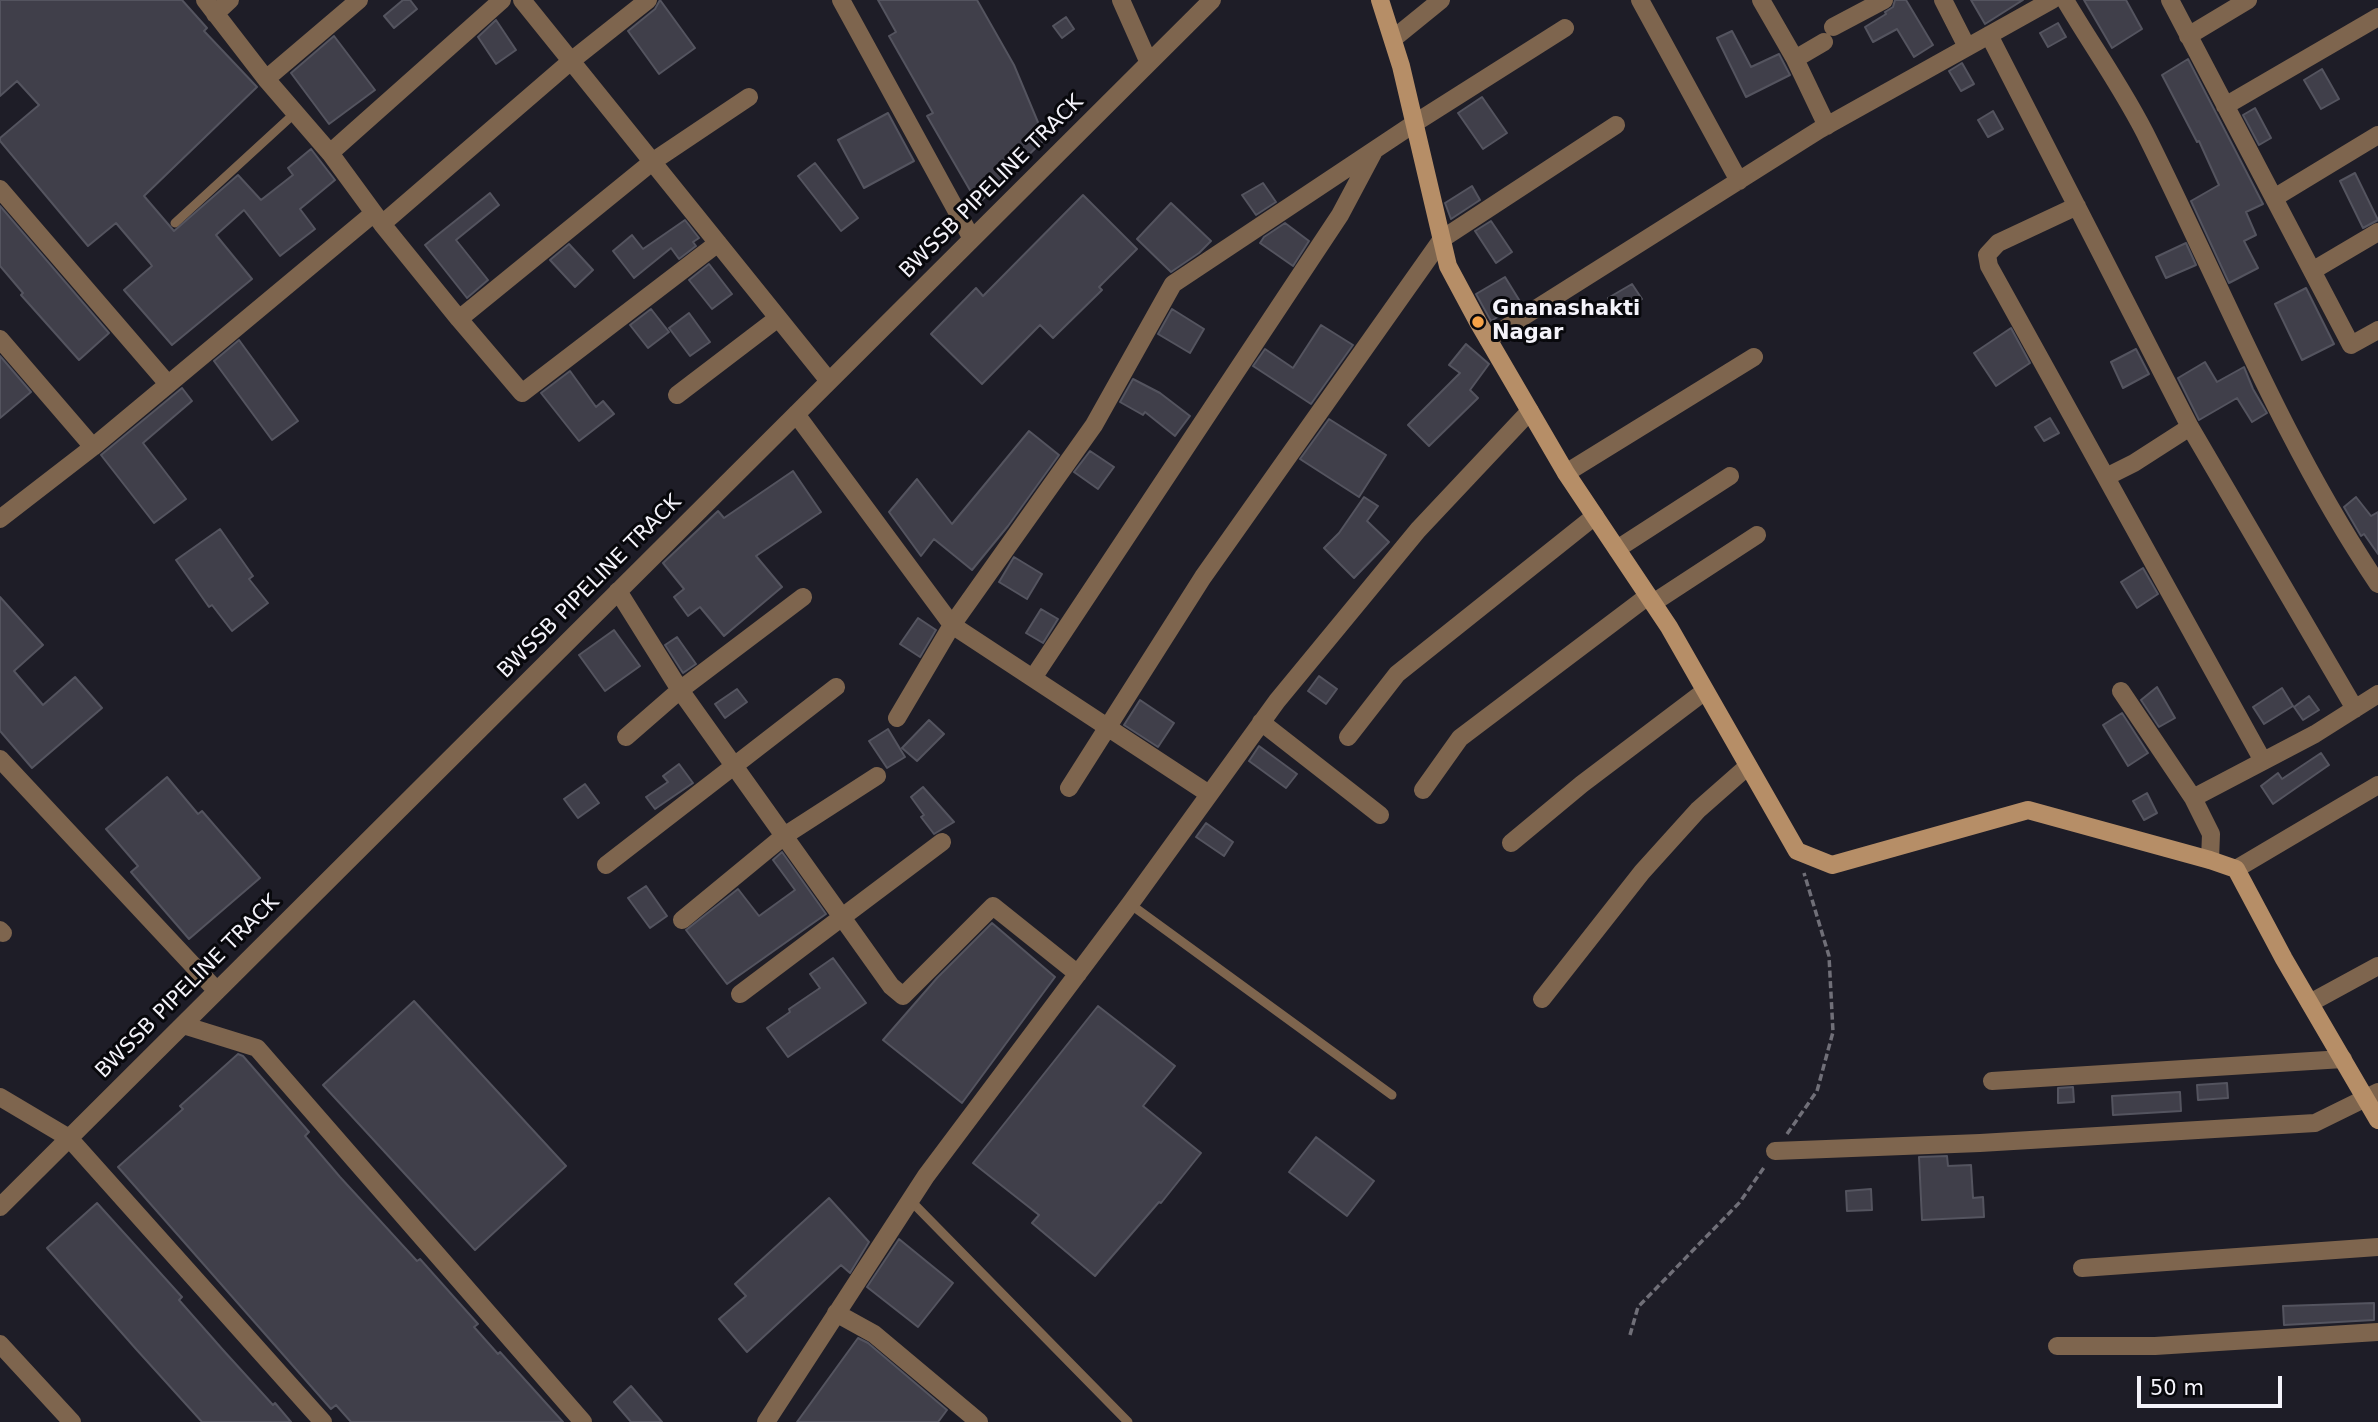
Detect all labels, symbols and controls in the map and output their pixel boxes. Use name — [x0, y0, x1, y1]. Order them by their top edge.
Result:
street label: BWSSB PIPELINE TRACK — [895, 90, 1089, 284]
place label: Gnanashakti Nagar — [1492, 297, 1640, 347]
marker: Gnanashakti Nagar — [1470, 314, 1486, 330]
street label: BWSSB PIPELINE TRACK — [493, 490, 687, 684]
street label: BWSSB PIPELINE TRACK — [91, 890, 285, 1084]
scale bar — [2140, 1362, 2285, 1406]
text: 50 m — [2150, 1376, 2204, 1400]

